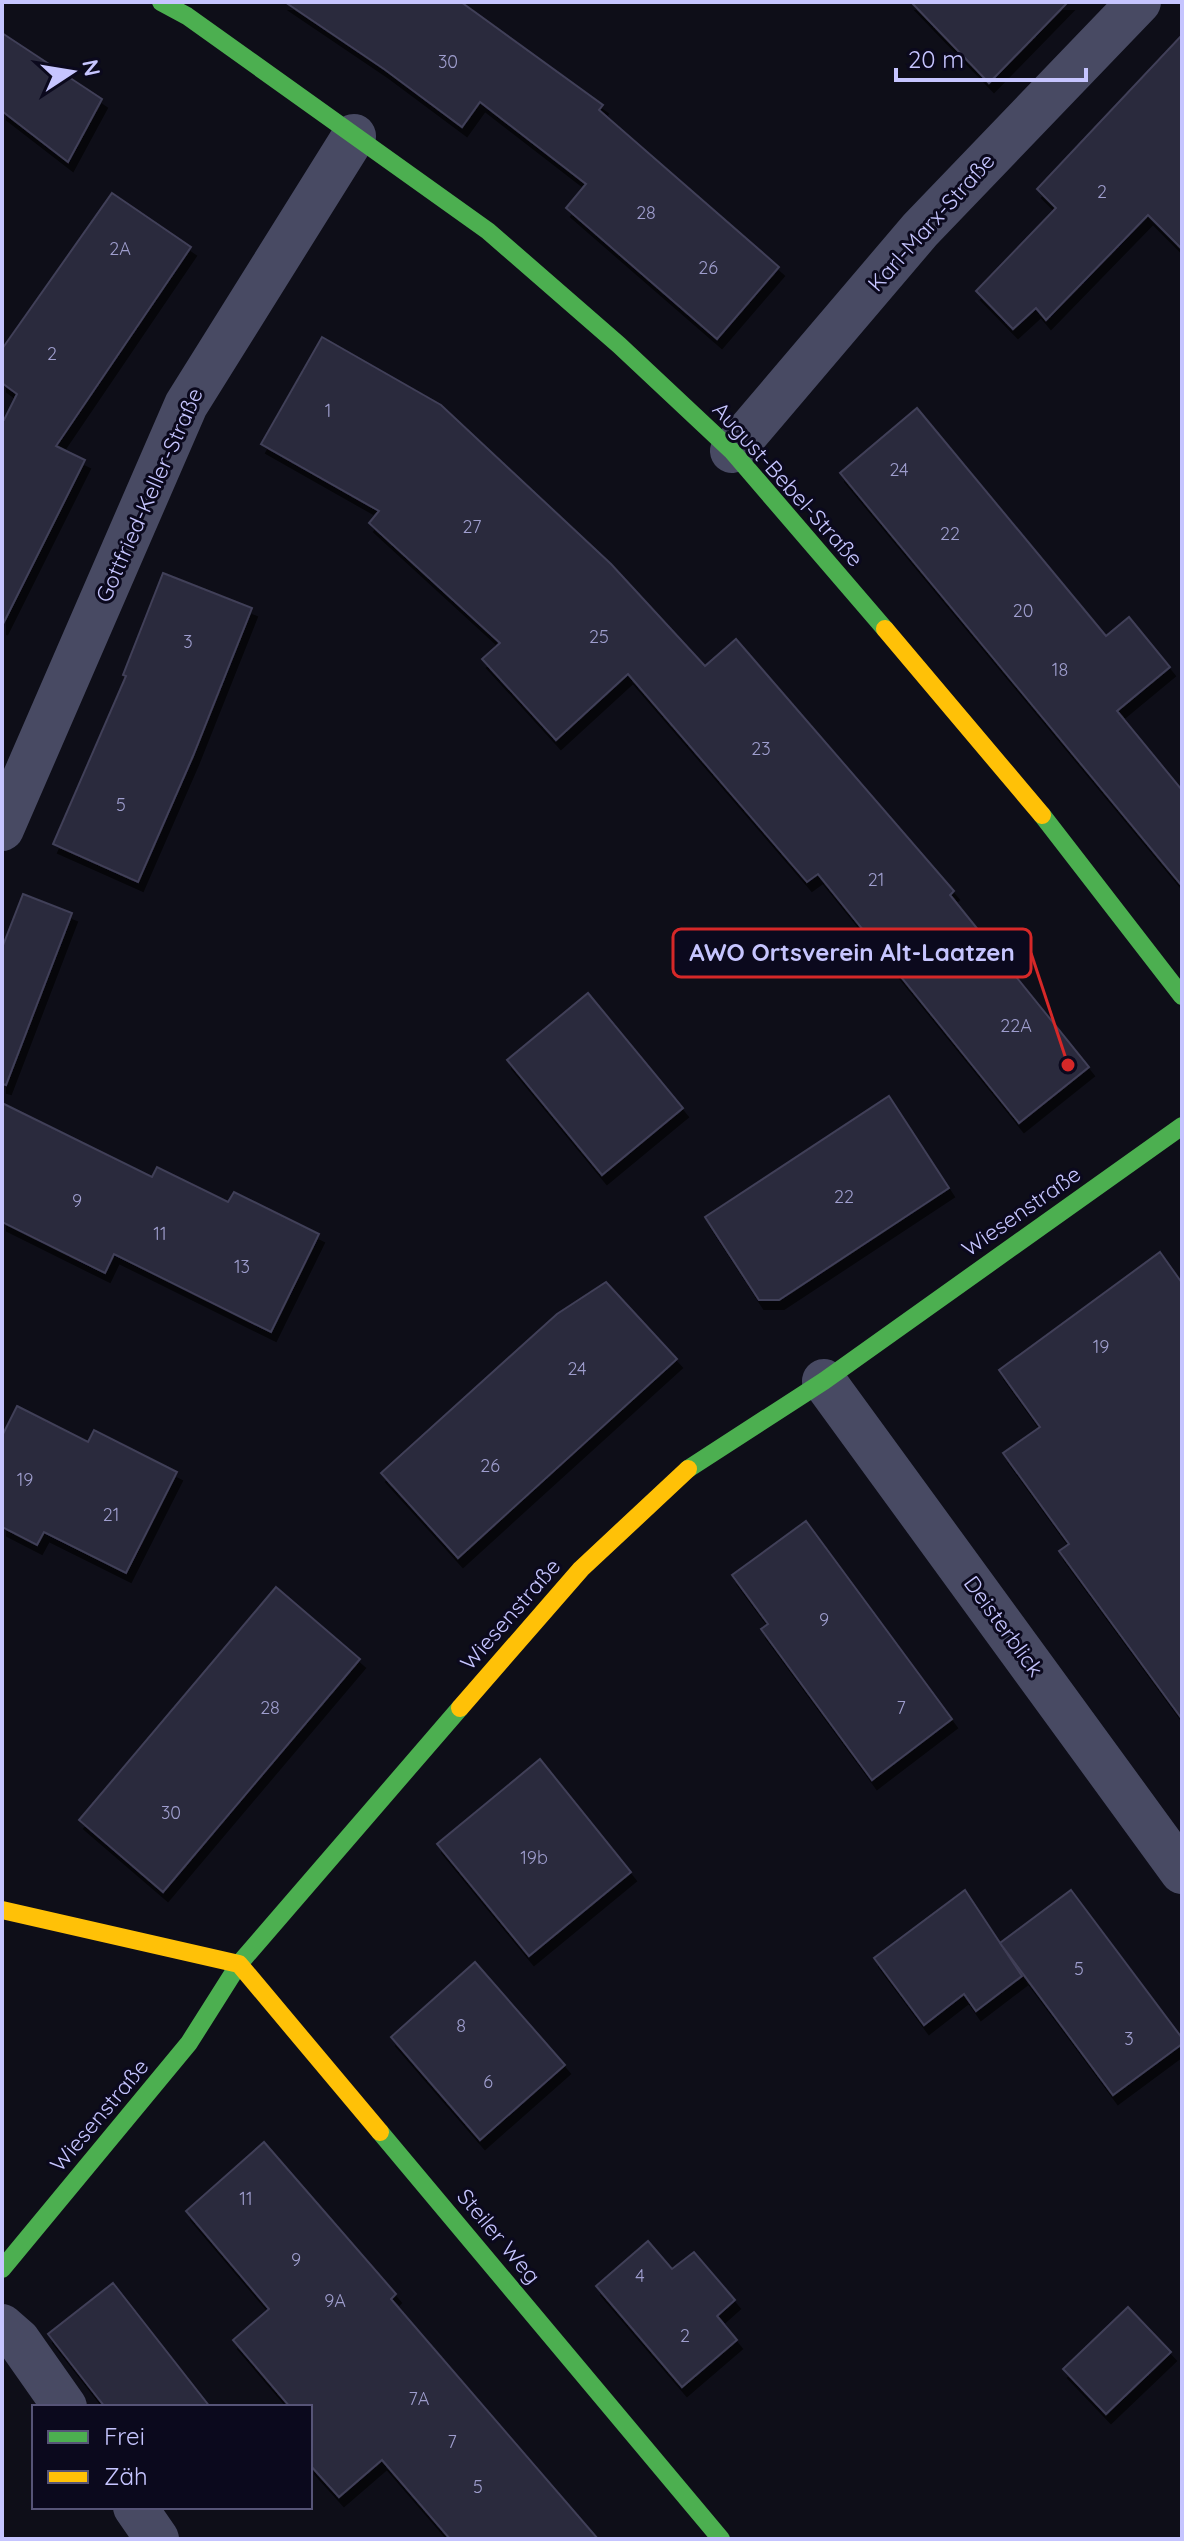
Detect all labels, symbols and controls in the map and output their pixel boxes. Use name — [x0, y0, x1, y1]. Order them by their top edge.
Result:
north arrow — [32, 32, 112, 112]
scale bar — [896, 32, 1086, 82]
text: 20 m — [908, 44, 964, 74]
house number: 30 — [438, 50, 458, 73]
text: N — [76, 57, 107, 79]
street label: Karl-Marx-Straße — [861, 147, 1001, 297]
house number: 2 — [1097, 180, 1107, 203]
house number: 28 — [636, 201, 656, 224]
house number: 2A — [109, 237, 131, 260]
house number: 26 — [698, 256, 718, 279]
house number: 2 — [47, 342, 57, 365]
street label: Gottfried-Keller-Straße — [89, 383, 209, 607]
street label: August-Bebel-Straße — [707, 396, 869, 572]
house number: 1 — [325, 399, 331, 422]
house number: 24 — [889, 458, 909, 481]
house number: 27 — [463, 515, 481, 538]
house number: 22 — [940, 522, 960, 545]
house number: 20 — [1013, 599, 1033, 622]
house number: 25 — [589, 625, 609, 648]
house number: 3 — [183, 630, 193, 653]
house number: 18 — [1052, 658, 1068, 681]
house number: 23 — [751, 737, 771, 760]
house number: 5 — [116, 793, 126, 816]
house number: 21 — [868, 868, 884, 891]
callout: AWO Ortsverein Alt-Laatzen — [673, 929, 1031, 977]
text: AWO Ortsverein Alt-Laatzen — [689, 937, 1015, 967]
house number: 22A — [1000, 1014, 1032, 1037]
street label: Wiesenstraße — [956, 1160, 1086, 1262]
house number: 22 — [834, 1185, 854, 1208]
house number: 9 — [72, 1189, 82, 1212]
house number: 11 — [153, 1222, 167, 1245]
house number: 13 — [234, 1255, 250, 1278]
house number: 19 — [1093, 1335, 1109, 1358]
house number: 24 — [567, 1357, 587, 1380]
house number: 26 — [480, 1454, 500, 1477]
house number: 19 — [17, 1468, 33, 1491]
house number: 21 — [103, 1503, 119, 1526]
street label: Wiesenstraße — [454, 1552, 566, 1676]
street label: Deisterblick — [958, 1570, 1050, 1682]
house number: 9 — [819, 1608, 829, 1631]
house number: 28 — [260, 1696, 280, 1719]
house number: 7 — [896, 1696, 906, 1719]
house number: 30 — [161, 1801, 181, 1824]
house number: 19b — [520, 1846, 548, 1869]
house number: 5 — [1074, 1957, 1084, 1980]
house number: 8 — [456, 2014, 466, 2037]
house number: 3 — [1124, 2027, 1134, 2050]
street label: Wiesenstraße — [44, 2053, 154, 2177]
house number: 6 — [483, 2070, 493, 2093]
street label: Steiler Weg — [451, 2183, 547, 2289]
house number: 11 — [239, 2187, 253, 2210]
house number: 9 — [291, 2248, 301, 2271]
house number: 4 — [635, 2264, 645, 2287]
house number: 9A — [324, 2289, 346, 2312]
house number: 2 — [680, 2324, 690, 2347]
house number: 7A — [409, 2387, 430, 2410]
legend — [32, 2405, 312, 2509]
text: Frei — [104, 2421, 145, 2451]
house number: 7 — [447, 2430, 457, 2453]
text: Zäh — [104, 2461, 148, 2491]
house number: 5 — [473, 2475, 483, 2498]

